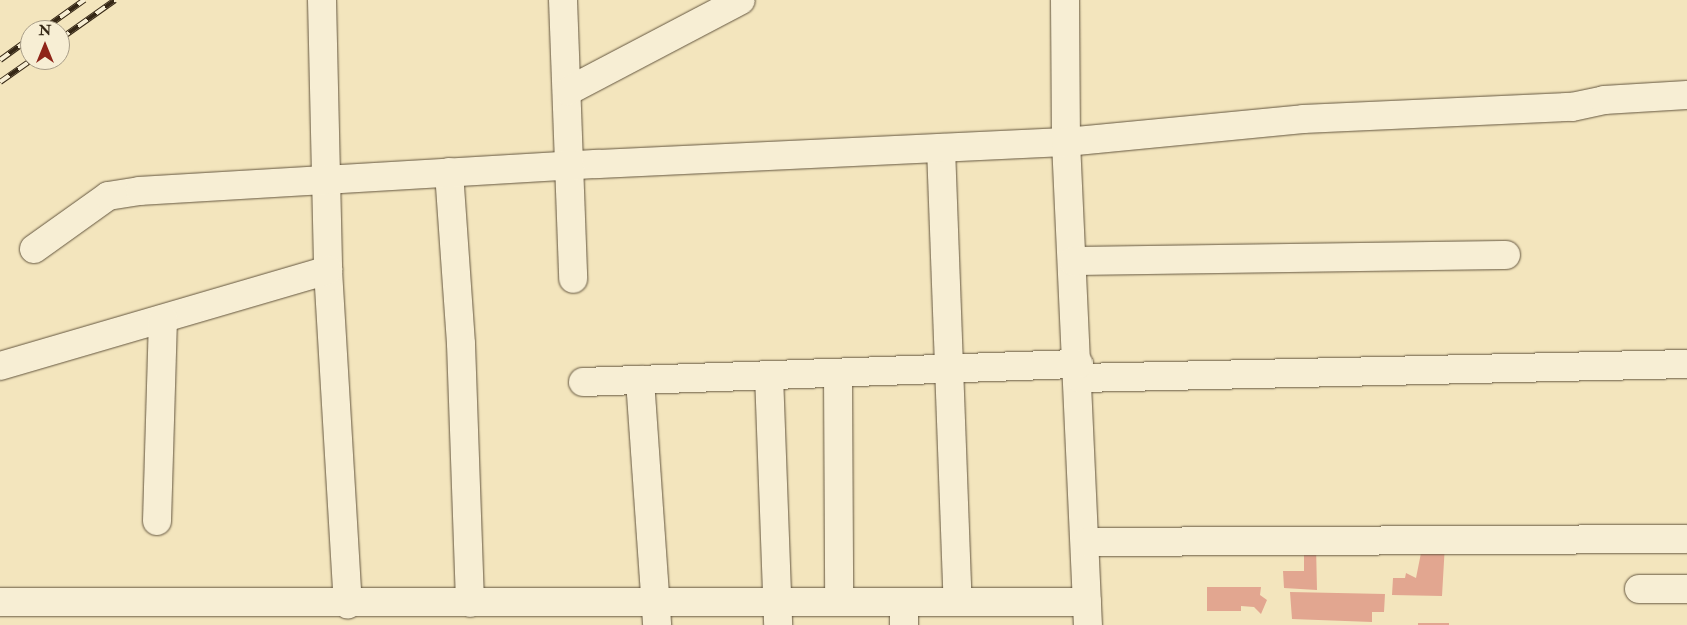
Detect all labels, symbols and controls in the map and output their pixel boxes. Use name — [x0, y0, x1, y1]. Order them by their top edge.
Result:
north arrow — [20, 20, 70, 70]
text: N — [39, 22, 51, 39]

